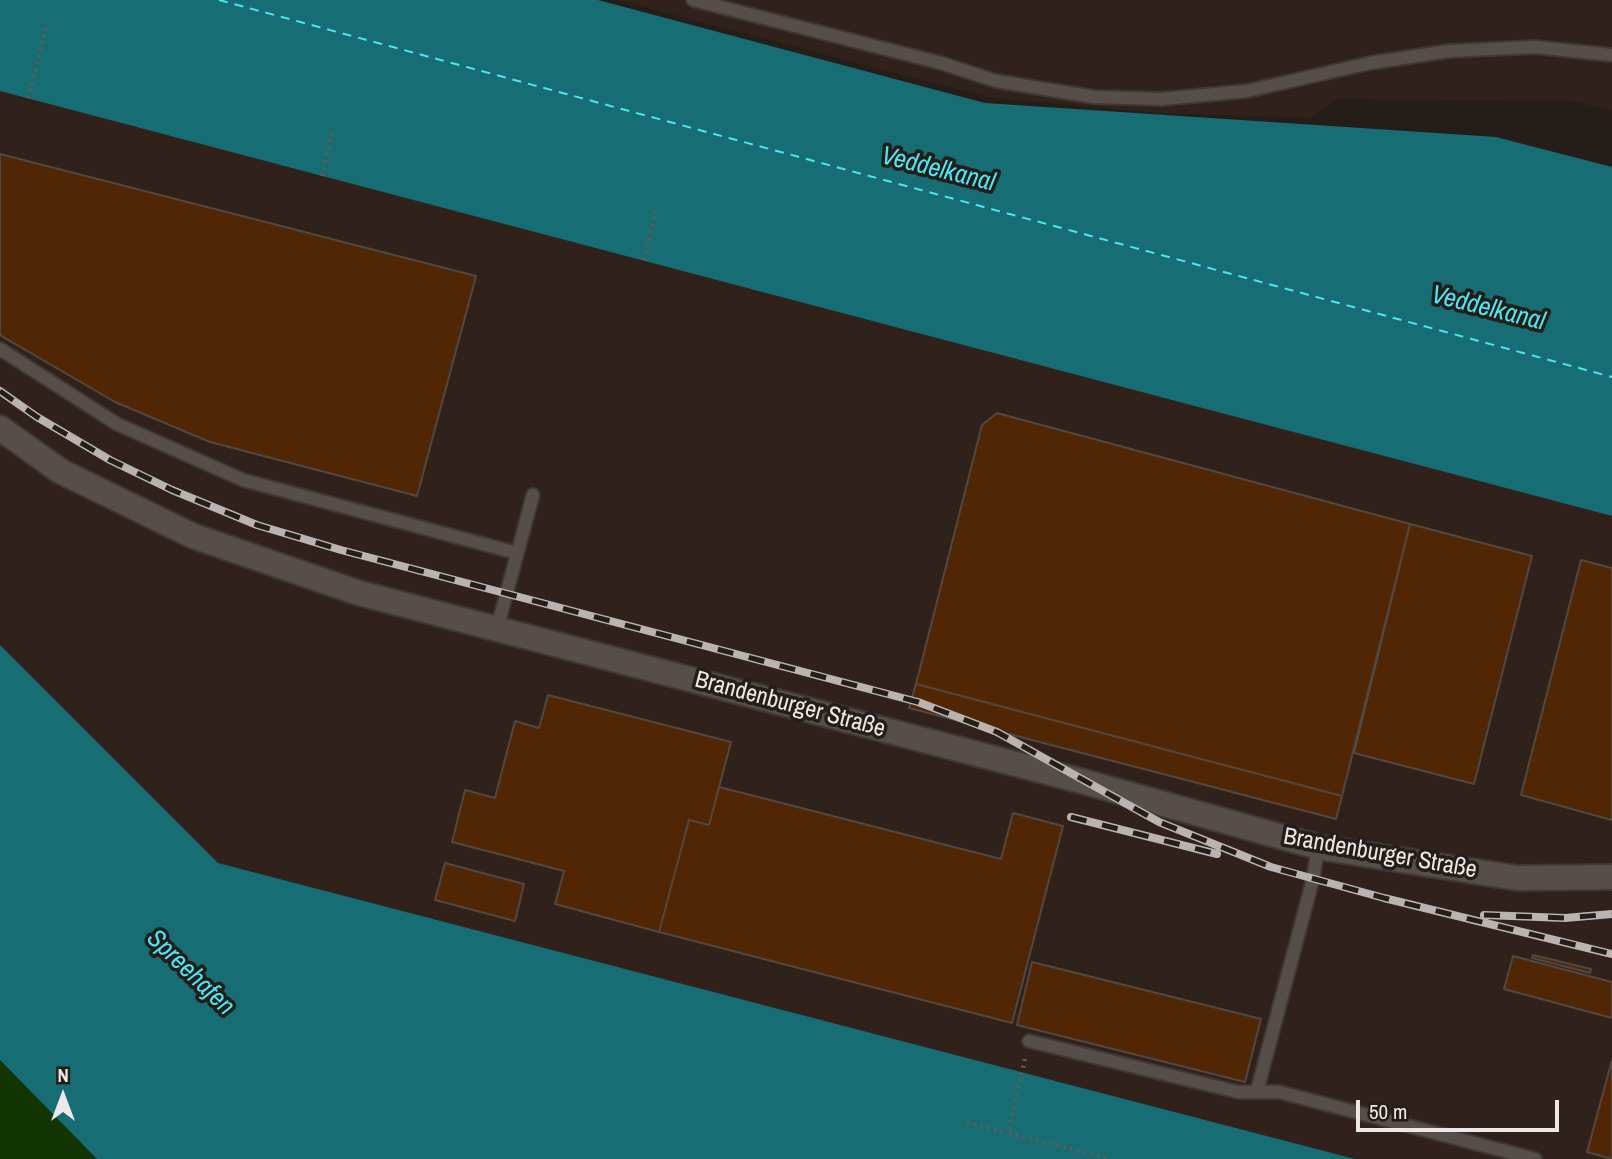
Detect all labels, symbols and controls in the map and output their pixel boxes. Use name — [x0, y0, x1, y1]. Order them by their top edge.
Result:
water label: Veddelkanal — [878, 141, 998, 199]
water label: Veddelkanal — [1428, 280, 1548, 338]
street label: Brandenburger Straße — [692, 666, 888, 744]
street label: Brandenburger Straße — [1281, 823, 1479, 885]
water label: Spreehafen — [140, 923, 240, 1023]
north arrow — [28, 1061, 98, 1131]
text: N — [57, 1062, 69, 1088]
scale bar — [1360, 1086, 1563, 1130]
text: 50 m — [1369, 1097, 1407, 1126]

